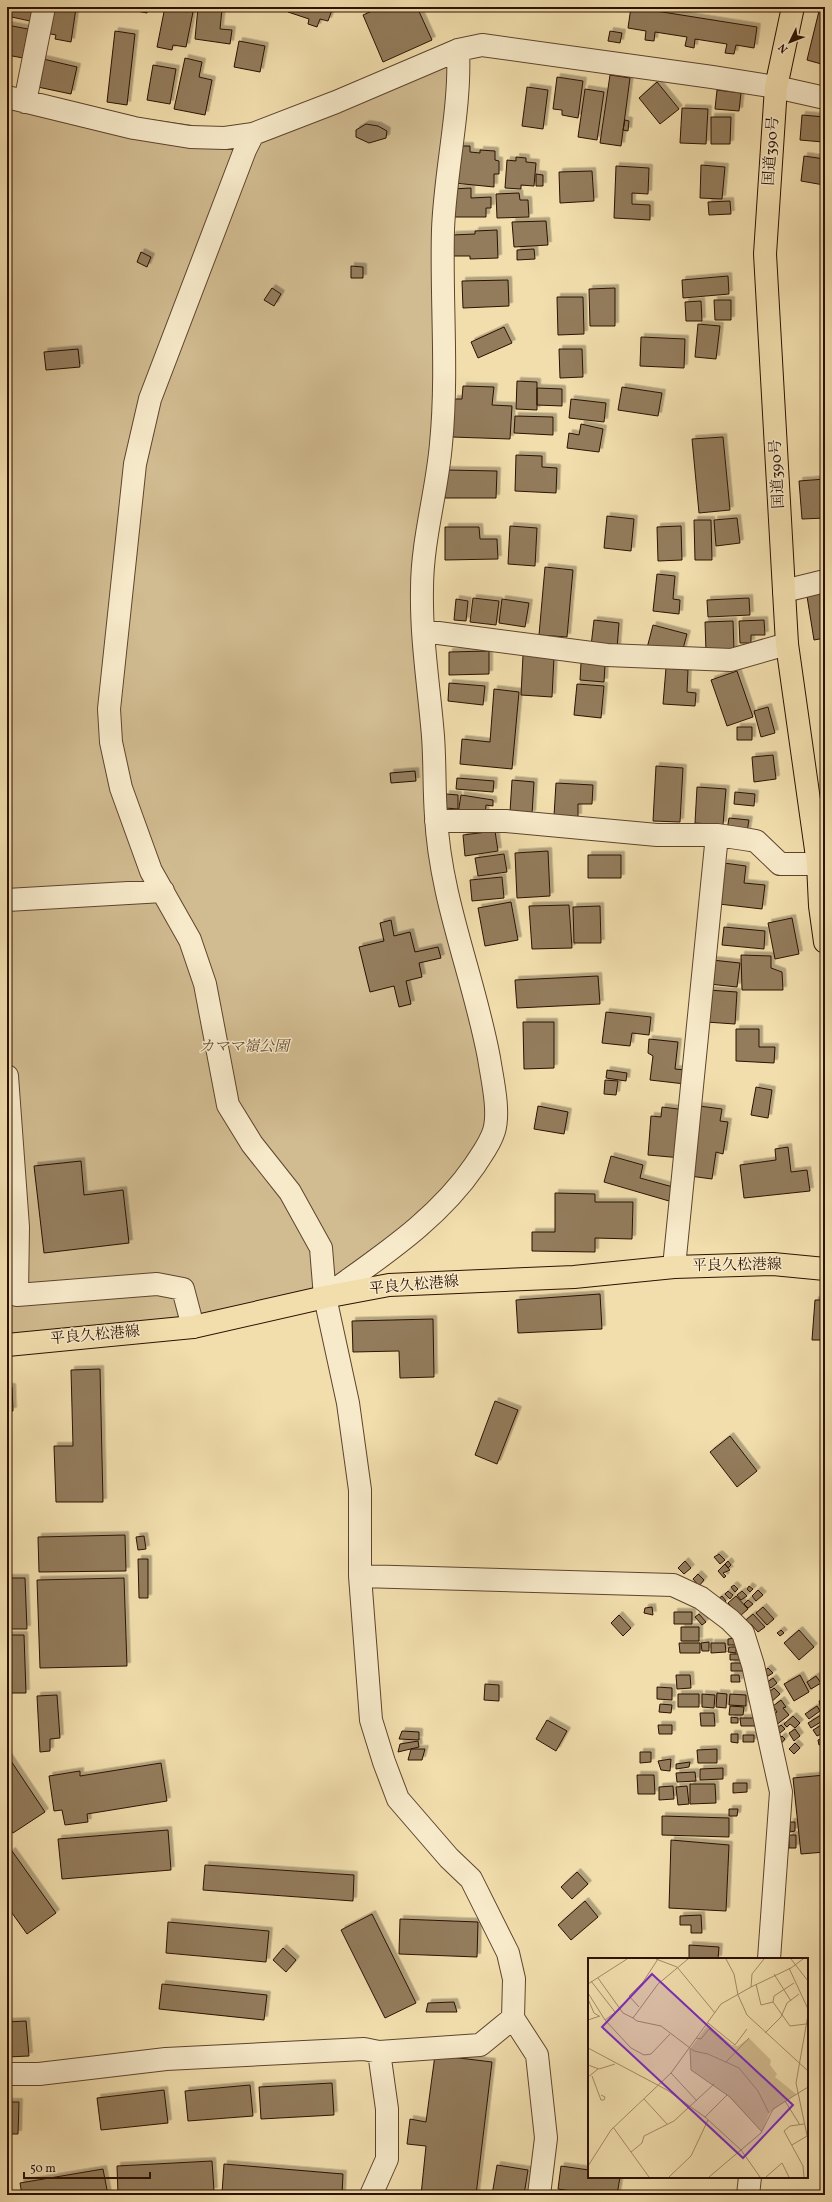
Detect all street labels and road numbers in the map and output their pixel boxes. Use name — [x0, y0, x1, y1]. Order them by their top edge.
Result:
street label: 国道390号 — [759, 116, 785, 186]
street label: 国道390号 — [766, 439, 790, 509]
street label: 平良久松港線 — [692, 1255, 782, 1277]
street label: 平良久松港線 — [368, 1272, 460, 1300]
street label: 平良久松港線 — [49, 1322, 141, 1350]

